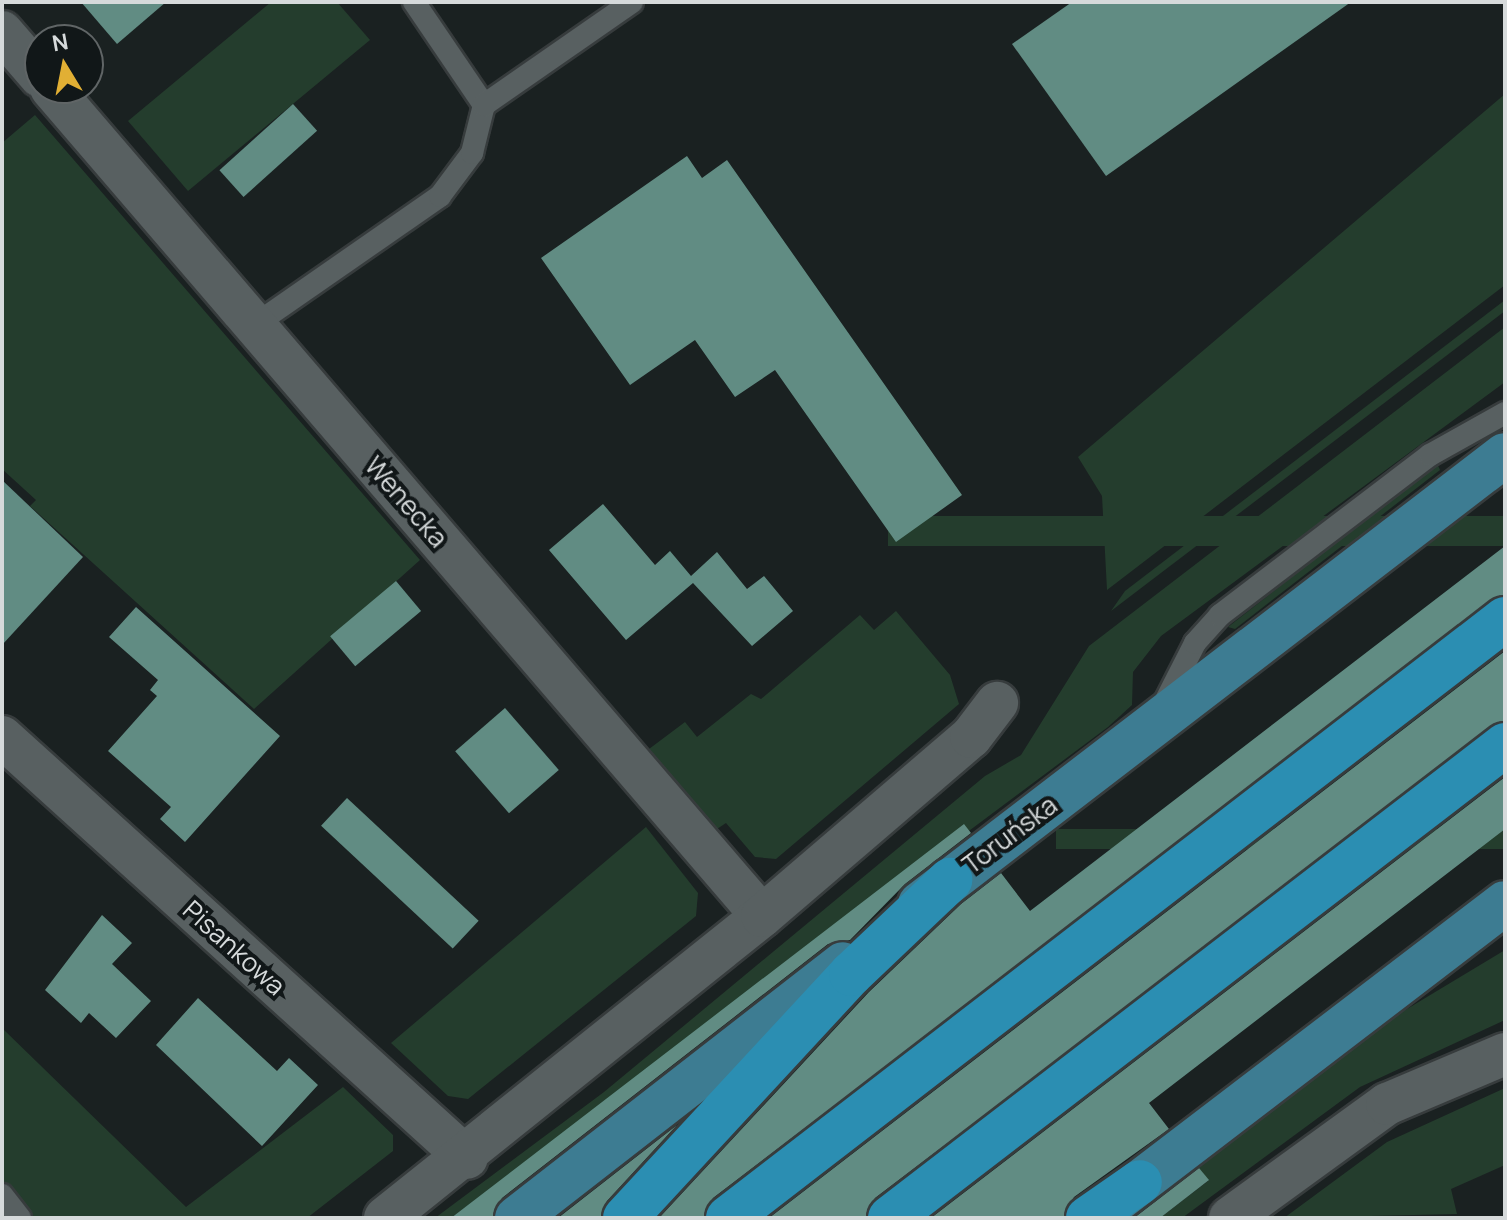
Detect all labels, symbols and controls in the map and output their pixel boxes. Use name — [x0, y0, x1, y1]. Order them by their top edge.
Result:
north arrow — [24, 24, 104, 104]
text: N — [50, 26, 71, 58]
street label: Wenecka — [358, 450, 454, 554]
street label: Toruńska — [957, 789, 1063, 881]
street label: Pisankowa — [177, 894, 291, 1002]

